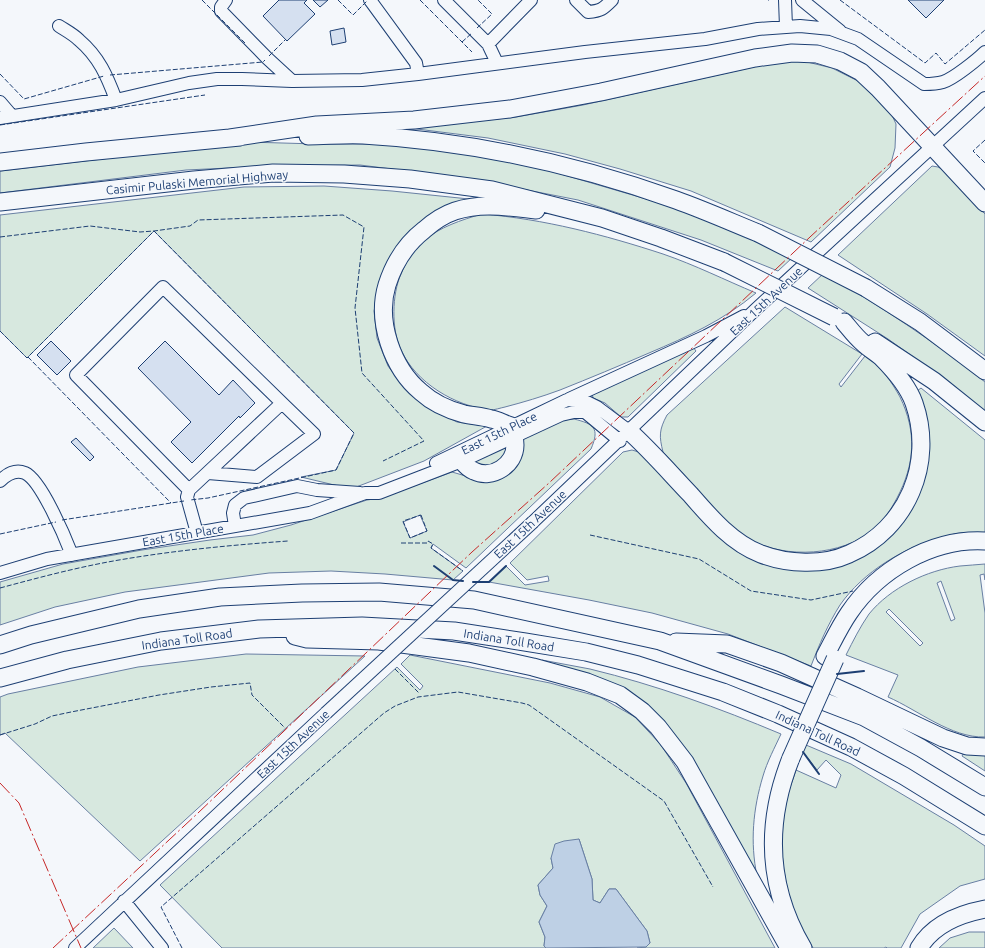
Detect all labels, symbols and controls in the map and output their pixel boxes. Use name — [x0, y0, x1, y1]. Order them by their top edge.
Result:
street label: Casimir Pulaski Memorial Highway — [105, 168, 289, 196]
street label: East 15th Avenue — [727, 264, 805, 338]
street label: East 15th Place — [459, 409, 539, 457]
street label: East 15th Avenue — [491, 487, 569, 561]
street label: East 15th Place — [141, 521, 225, 549]
street label: Indiana Toll Road — [141, 626, 233, 652]
street label: Indiana Toll Road — [463, 626, 555, 654]
street label: East 15th Avenue — [254, 707, 332, 781]
street label: Indiana Toll Road — [774, 708, 862, 758]

